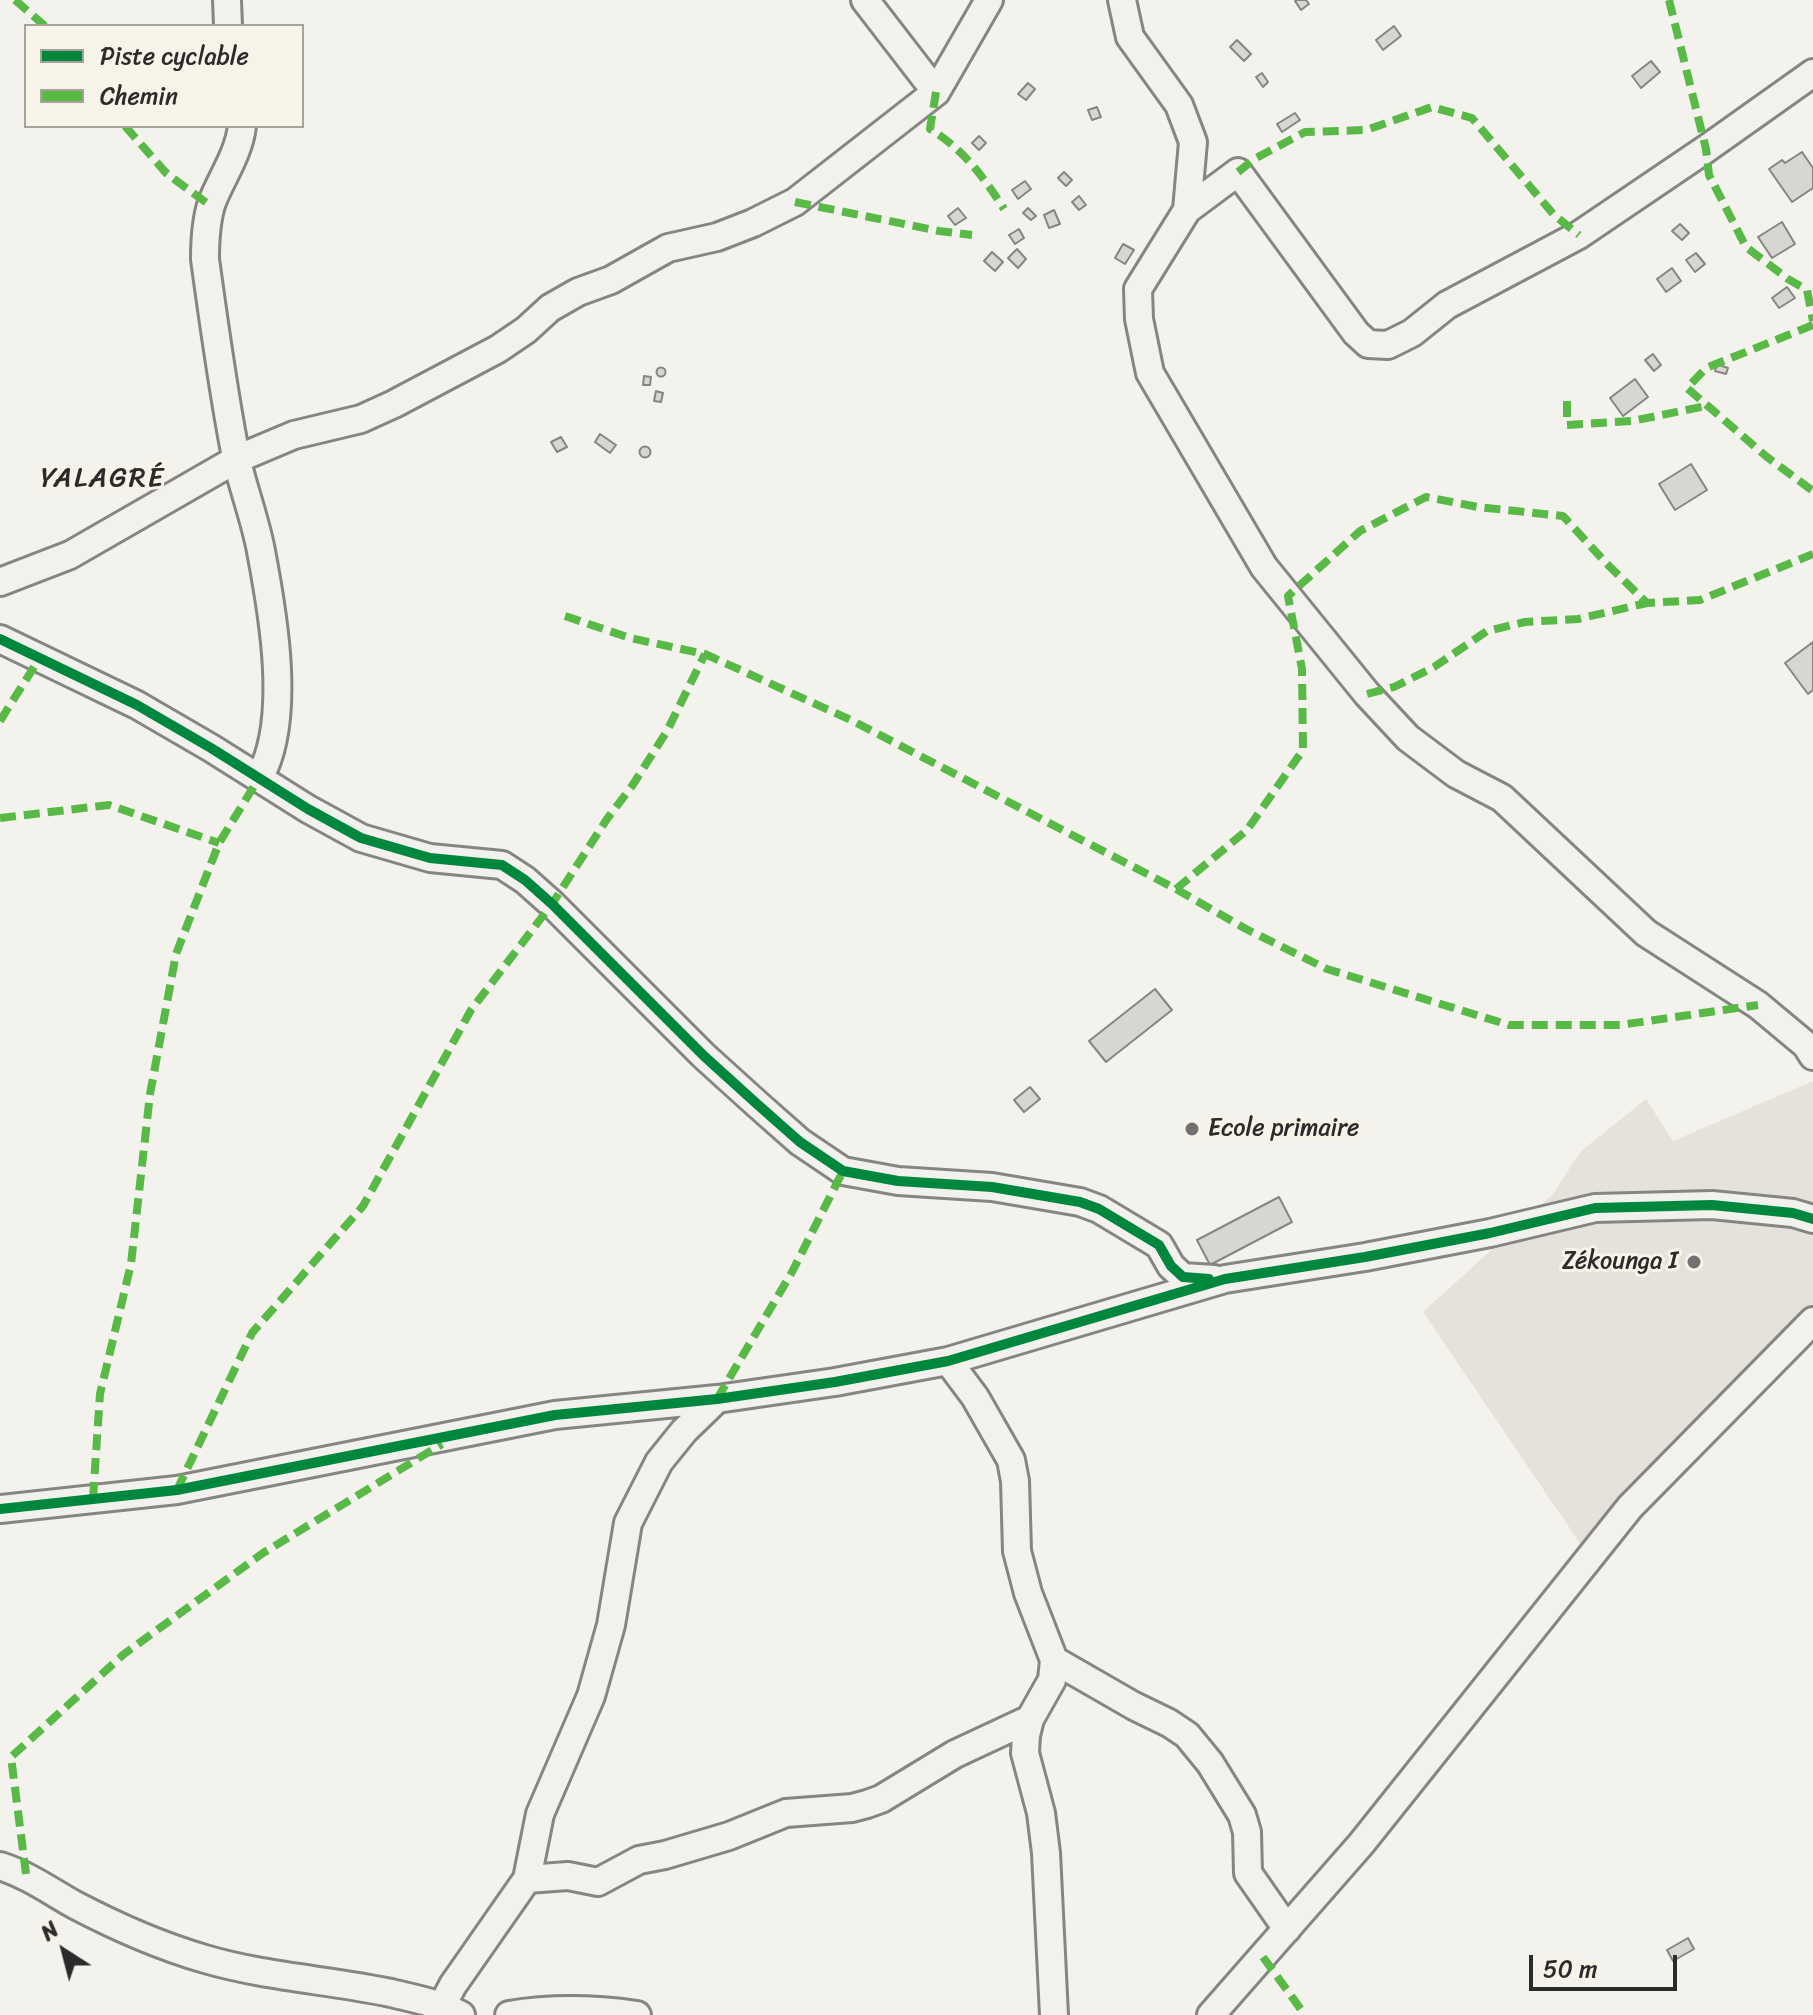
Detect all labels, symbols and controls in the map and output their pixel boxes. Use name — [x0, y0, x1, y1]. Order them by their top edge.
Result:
legend — [24, 24, 304, 128]
text: Piste cyclable — [100, 35, 249, 77]
text: Chemin — [100, 75, 178, 117]
district label: YALAGRÉ — [41, 462, 165, 496]
place label: Ecole primaire — [1208, 1115, 1359, 1143]
marker: Ecole primaire — [1183, 1120, 1201, 1138]
place label: Zékounga I — [1562, 1248, 1678, 1276]
marker: Zékounga I — [1685, 1253, 1703, 1271]
north arrow — [24, 1911, 104, 1991]
text: N — [32, 1911, 67, 1951]
scale bar — [1533, 1939, 1681, 1989]
text: 50 m — [1543, 1948, 1598, 1990]

